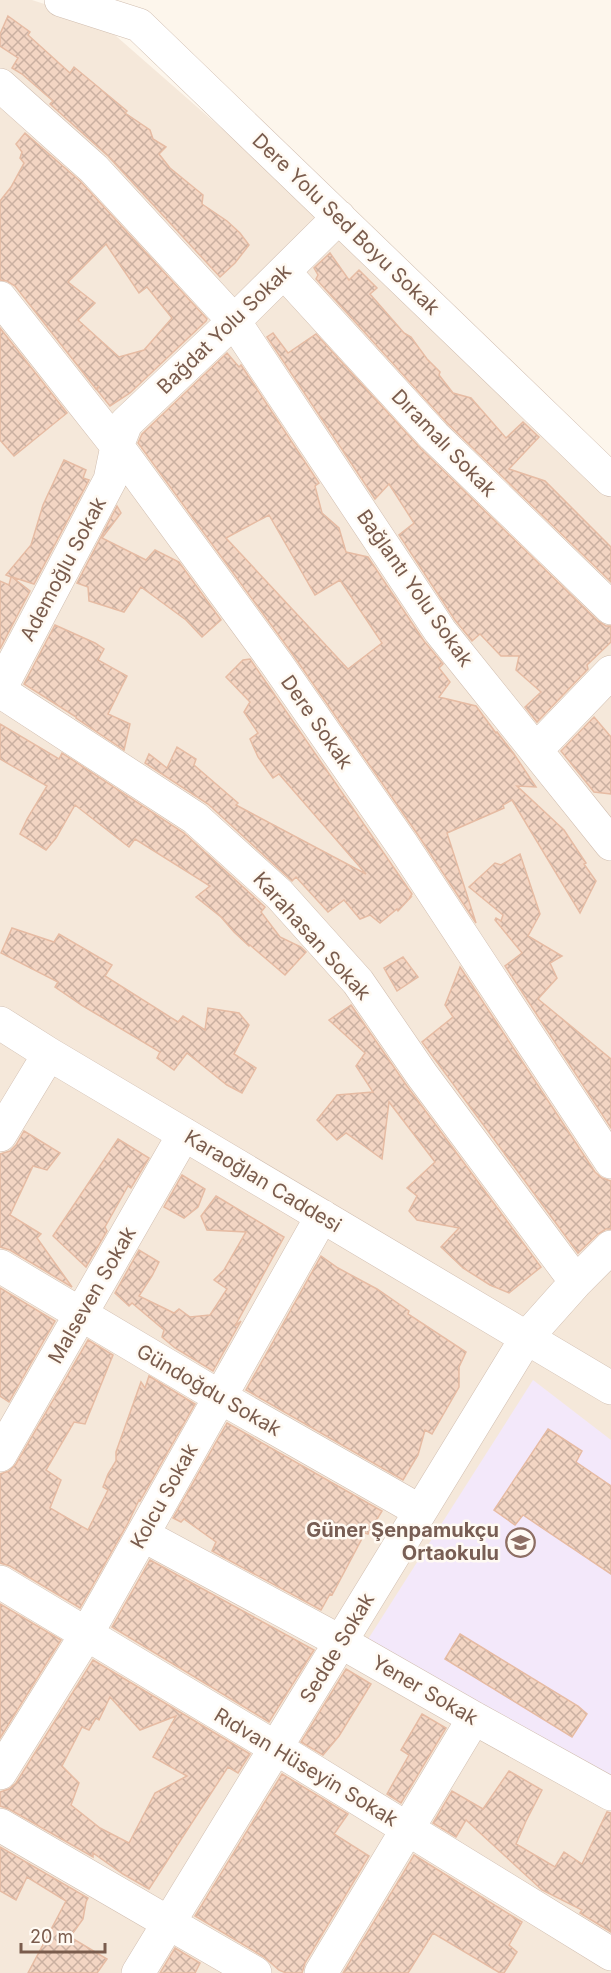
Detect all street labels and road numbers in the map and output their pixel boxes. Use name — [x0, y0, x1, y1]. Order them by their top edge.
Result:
street label: Dere Yolu Sed Boyu Sokak — [248, 128, 445, 320]
street label: Bağdat Yolu Sokak — [152, 259, 296, 399]
street label: Dıramalı Sokak — [387, 384, 501, 502]
street label: Ademoğlu Sokak — [15, 493, 111, 645]
street label: Bağlantı Yolu Sokak — [352, 505, 478, 671]
street label: Dere Sokak — [276, 671, 358, 773]
street label: Karahasan Sokak — [248, 867, 376, 1005]
street label: Karaoğlan Caddesi — [180, 1125, 346, 1237]
street label: Malseven Sokak — [43, 1222, 141, 1368]
street label: Gündoğdu Sokak — [133, 1339, 285, 1441]
street label: Kolcu Sokak — [125, 1439, 203, 1553]
street label: Sedde Sokak — [295, 1589, 379, 1707]
street label: Yener Sokak — [368, 1650, 482, 1730]
street label: Rıdvan Hüseyin Sokak — [210, 1703, 402, 1831]

